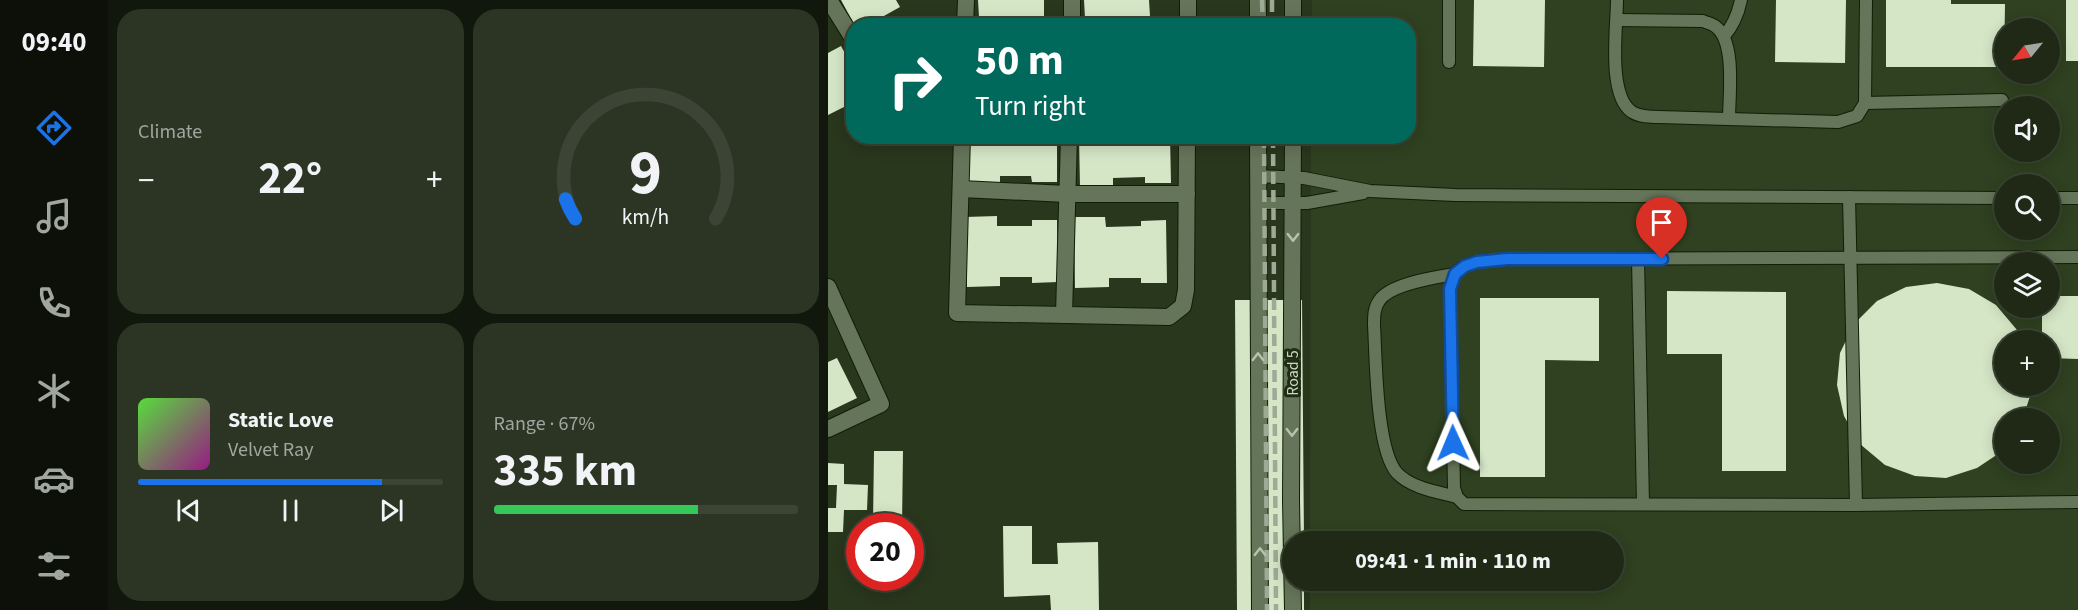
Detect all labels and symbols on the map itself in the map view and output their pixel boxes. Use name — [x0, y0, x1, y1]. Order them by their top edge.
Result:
north arrow — [1994, 18, 2060, 84]
pin — [1636, 197, 1687, 259]
one-way arrow — [1287, 232, 1299, 241]
street label: Road 5 — [1282, 350, 1304, 396]
one-way arrow — [1252, 352, 1264, 361]
position arrow — [1421, 411, 1485, 475]
one-way arrow — [1286, 427, 1298, 436]
speed limit sign: 20 — [846, 513, 924, 591]
one-way arrow — [1254, 547, 1266, 556]

